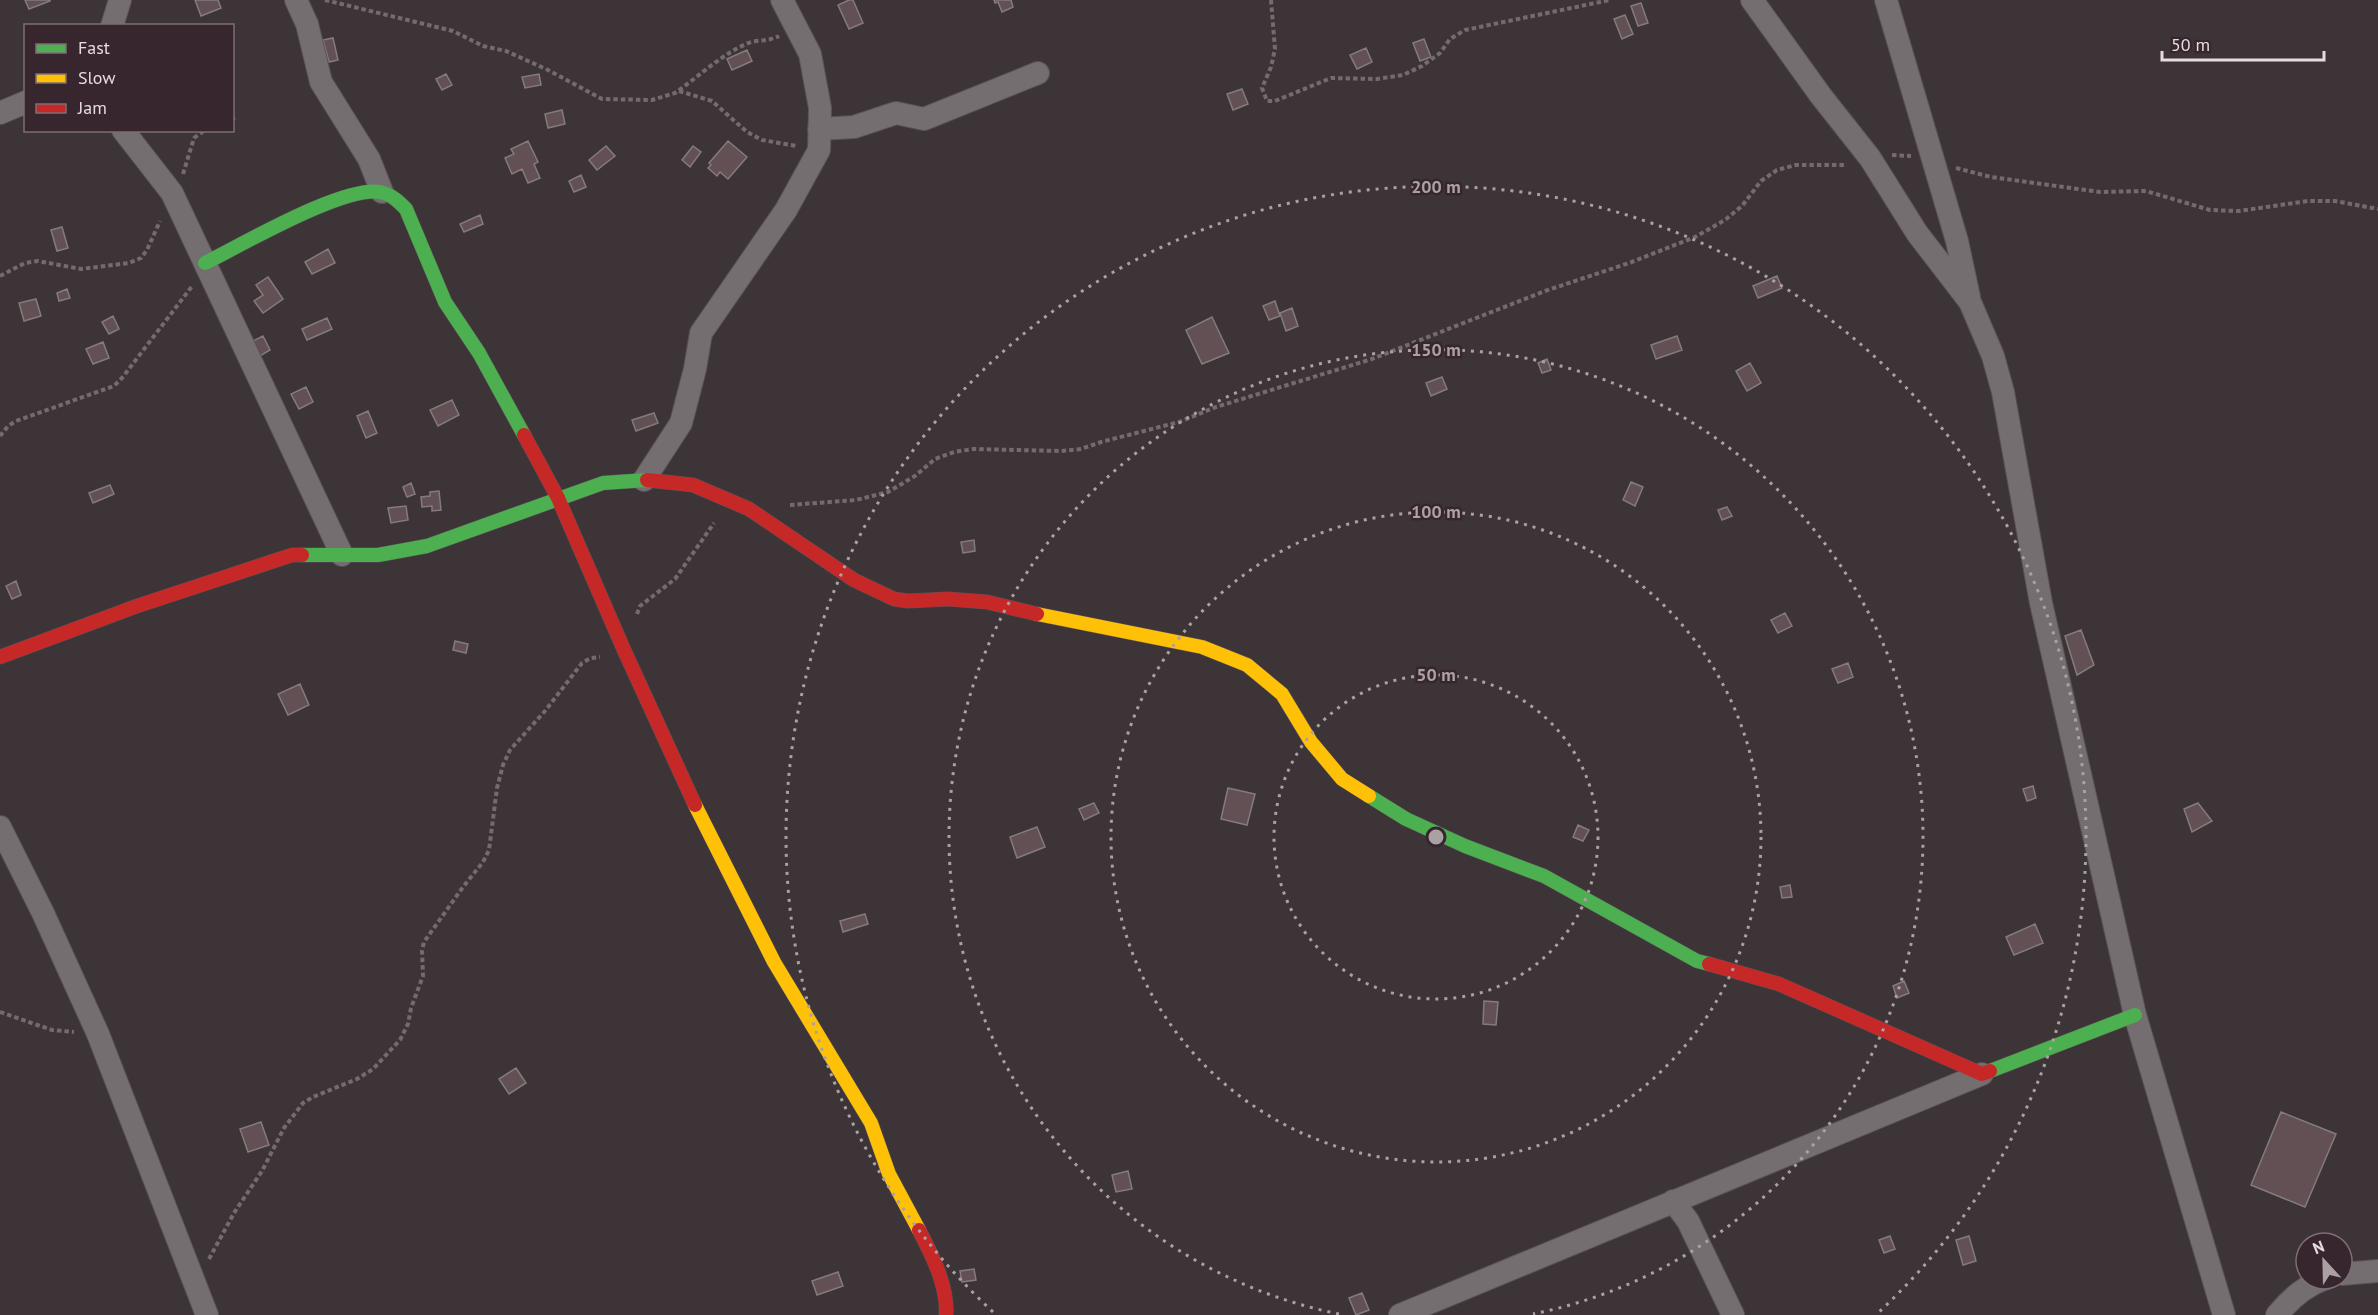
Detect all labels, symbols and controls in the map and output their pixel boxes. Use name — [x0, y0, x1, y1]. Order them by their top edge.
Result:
legend — [24, 24, 234, 132]
scale bar — [2162, 24, 2324, 62]
text: 50 m — [2171, 33, 2210, 56]
text: Fast — [78, 36, 110, 59]
text: Slow — [78, 66, 116, 89]
text: Jam — [77, 96, 107, 119]
text: 200 m — [1411, 175, 1461, 198]
text: 150 m — [1411, 338, 1461, 361]
text: 100 m — [1411, 500, 1461, 523]
text: 50 m — [1416, 663, 1456, 686]
centre of rings — [1426, 827, 1446, 847]
north arrow — [2294, 1231, 2354, 1291]
text: N — [2310, 1236, 2327, 1258]

